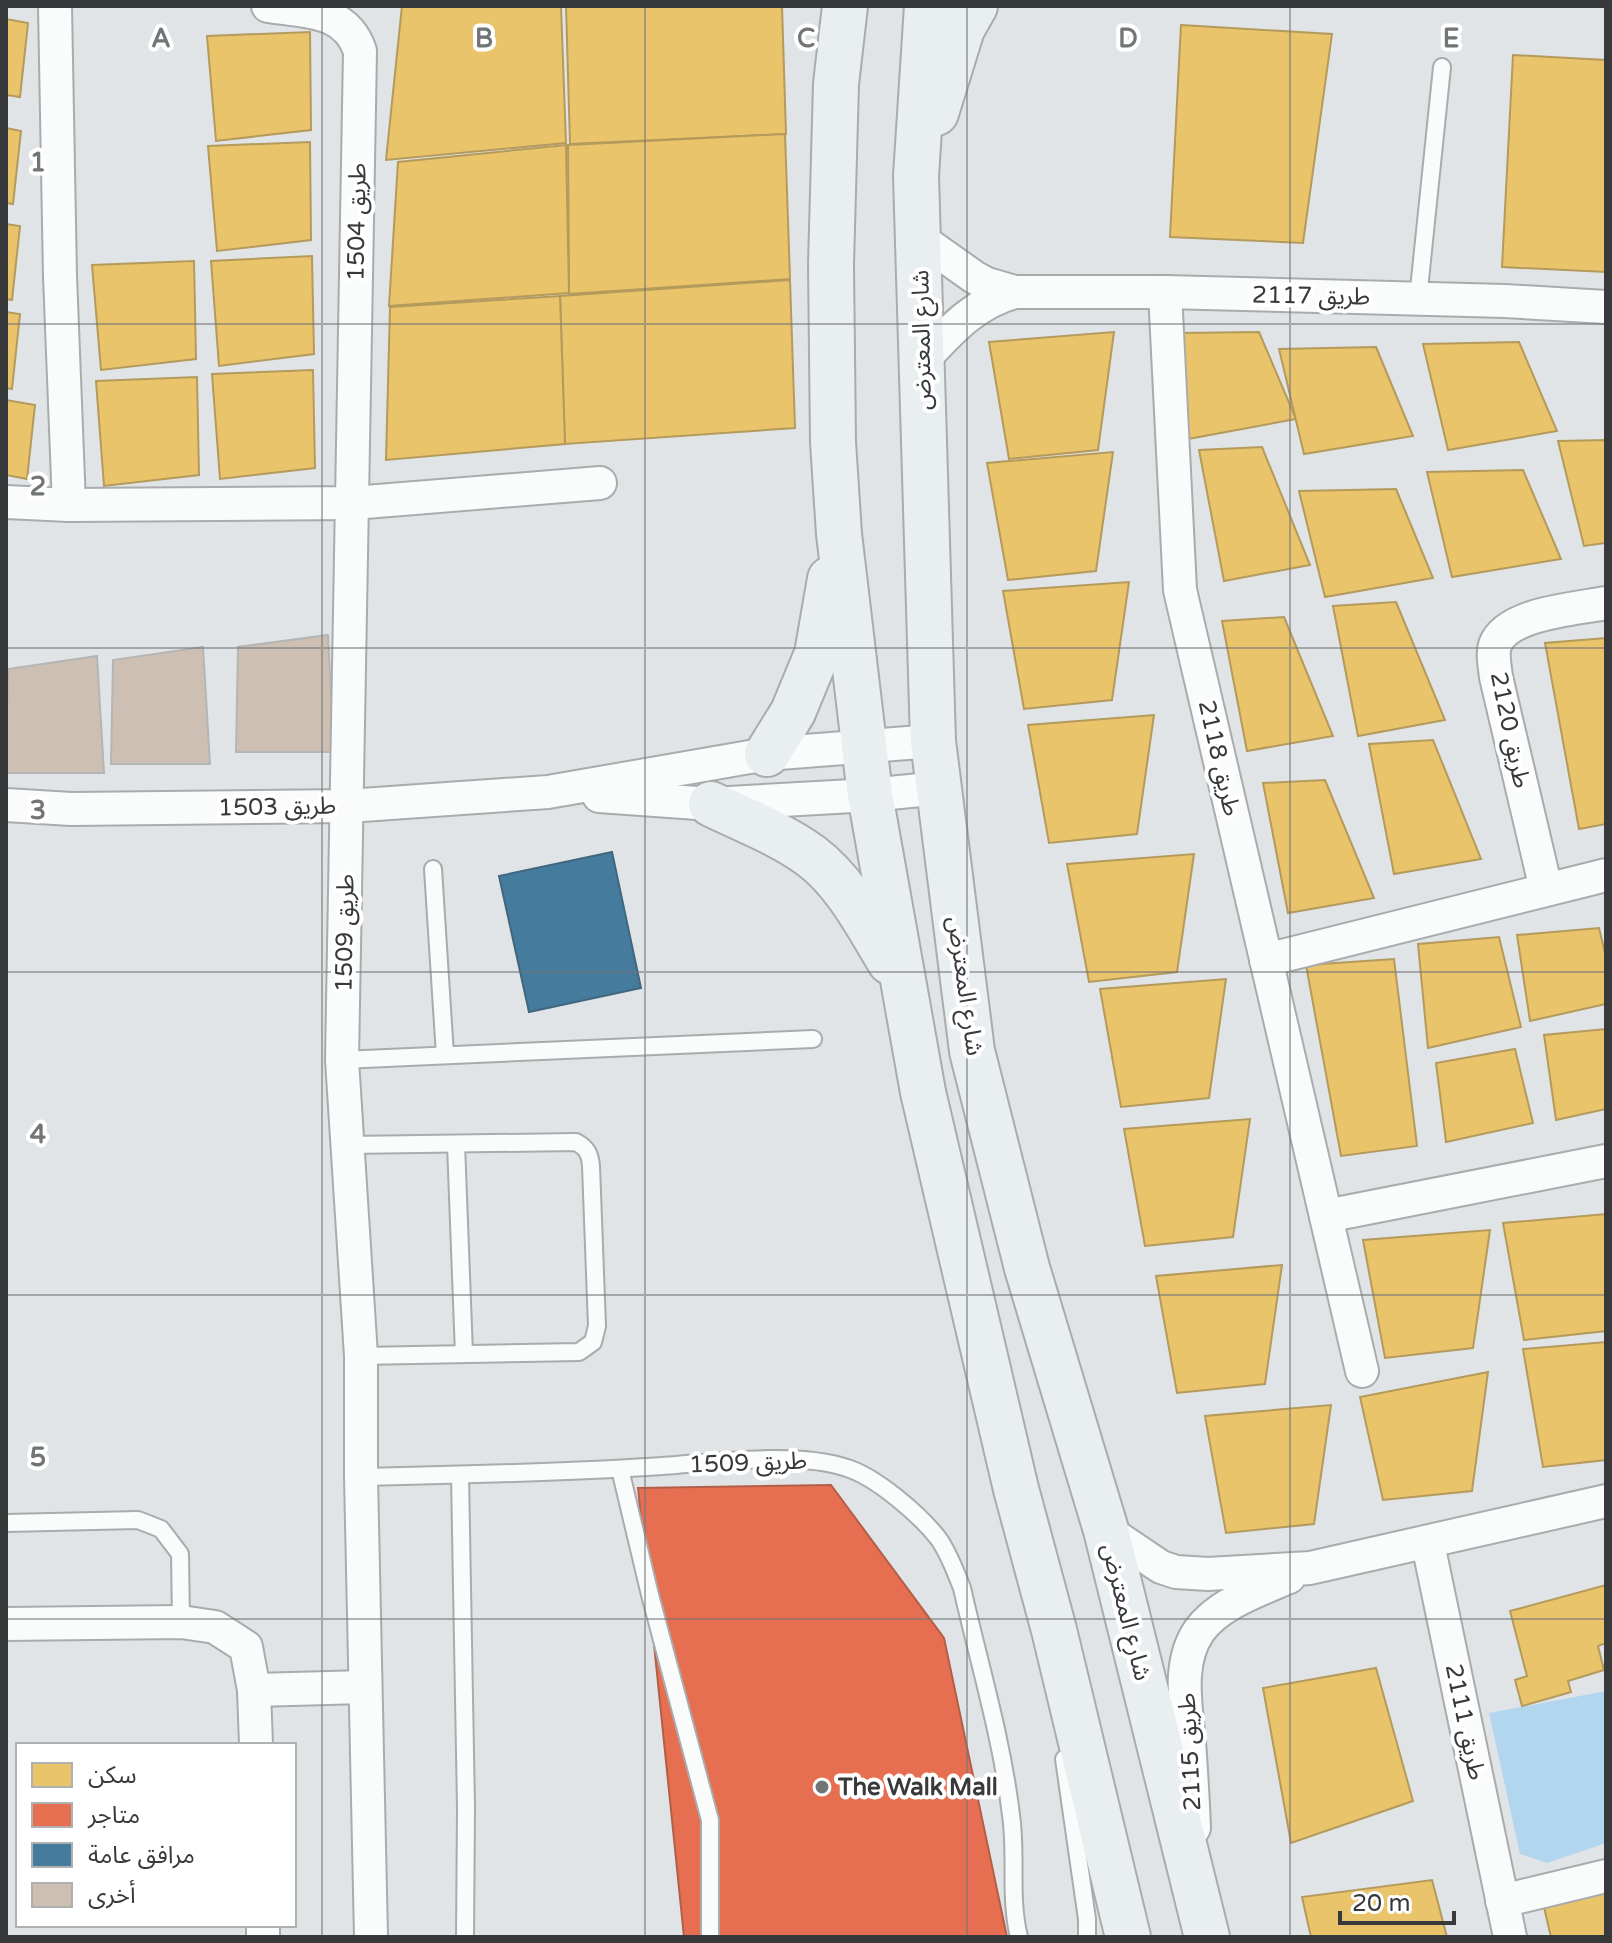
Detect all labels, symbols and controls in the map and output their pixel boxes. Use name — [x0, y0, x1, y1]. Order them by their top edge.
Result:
text: A — [151, 23, 171, 54]
text: B — [475, 23, 493, 54]
text: C — [797, 23, 815, 54]
text: D — [1118, 23, 1138, 54]
text: E — [1443, 23, 1459, 54]
text: 1 — [30, 147, 46, 178]
street label: طريق 1504 — [341, 163, 373, 281]
street label: شارع المعترض — [906, 270, 940, 410]
street label: طريق 2117 — [1252, 280, 1370, 312]
text: 2 — [30, 471, 46, 502]
street label: طريق 2120 — [1484, 669, 1536, 791]
street label: طريق 2118 — [1192, 697, 1246, 819]
street label: طريق 1503 — [218, 791, 336, 823]
text: 3 — [30, 795, 46, 826]
street label: طريق 1509 — [329, 874, 361, 992]
street label: شارع المعترض — [939, 914, 989, 1058]
text: 4 — [30, 1119, 46, 1150]
text: 5 — [30, 1442, 46, 1473]
street label: طريق 1509 — [688, 1446, 808, 1480]
street label: شارع المعترض — [1093, 1540, 1157, 1684]
street label: طريق 2111 — [1439, 1661, 1491, 1783]
street label: طريق 2115 — [1172, 1692, 1208, 1812]
legend — [16, 1743, 296, 1927]
text: سكن — [88, 1761, 137, 1790]
place label: The Walk Mall — [837, 1773, 998, 1802]
marker: The Walk Mall — [813, 1778, 831, 1796]
text: متاجر — [87, 1801, 140, 1830]
text: مرافق عامة — [88, 1841, 195, 1870]
scale bar — [1340, 1875, 1454, 1925]
text: أخرى — [88, 1879, 136, 1910]
text: 20 m — [1352, 1889, 1410, 1918]

